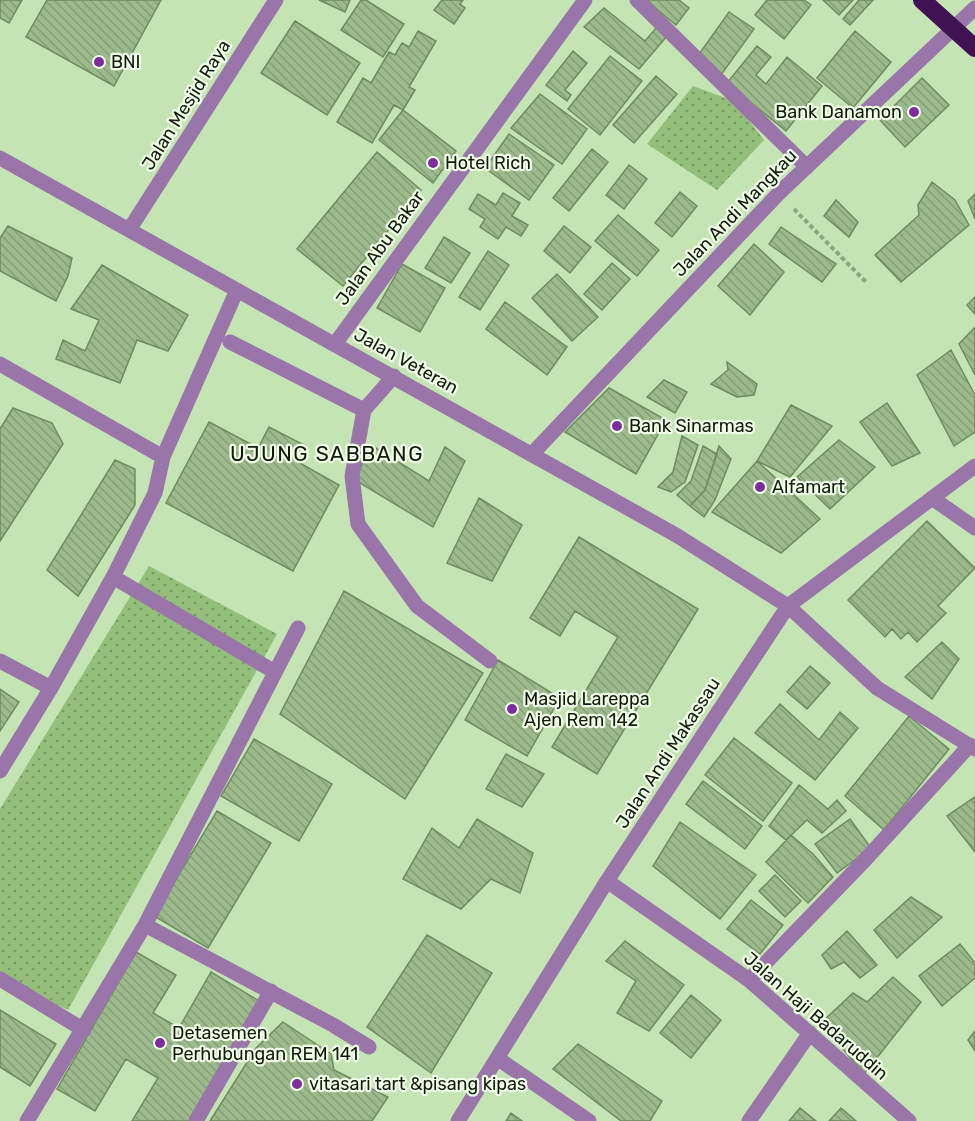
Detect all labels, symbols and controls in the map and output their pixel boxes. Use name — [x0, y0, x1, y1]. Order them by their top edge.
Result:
street label: Jalan Mesjid Raya — [137, 36, 235, 174]
place label: BNI — [111, 51, 140, 73]
marker: BNI — [92, 55, 106, 69]
place label: Bank Danamon — [775, 101, 902, 123]
marker: Bank Danamon — [907, 105, 921, 119]
street label: Jalan Andi Mangkau — [669, 145, 801, 281]
place label: Hotel Rich — [445, 152, 531, 174]
marker: Hotel Rich — [426, 156, 440, 170]
street label: Jalan Abu Bakar — [331, 186, 429, 310]
street label: Jalan Veteran — [350, 323, 462, 399]
place label: Bank Sinarmas — [629, 415, 754, 437]
marker: Bank Sinarmas — [610, 419, 624, 433]
district label: UJUNG SABBANG — [230, 441, 424, 466]
place label: Alfamart — [772, 476, 845, 498]
marker: Alfamart — [753, 480, 767, 494]
street label: Jalan Andi Makassau — [611, 674, 725, 832]
place label: Masjid Lareppa Ajen Rem 142 — [524, 688, 650, 731]
marker: Masjid Lareppa Ajen Rem 142 — [505, 702, 519, 716]
street label: Jalan Haji Badaruddin — [739, 947, 893, 1085]
place label: Detasemen Perhubungan REM 141 — [172, 1022, 358, 1065]
marker: Detasemen Perhubungan REM 141 — [153, 1036, 167, 1050]
place label: vitasari tart &pisang kipas — [309, 1073, 526, 1095]
marker: vitasari tart &pisang kipas — [290, 1077, 304, 1091]

